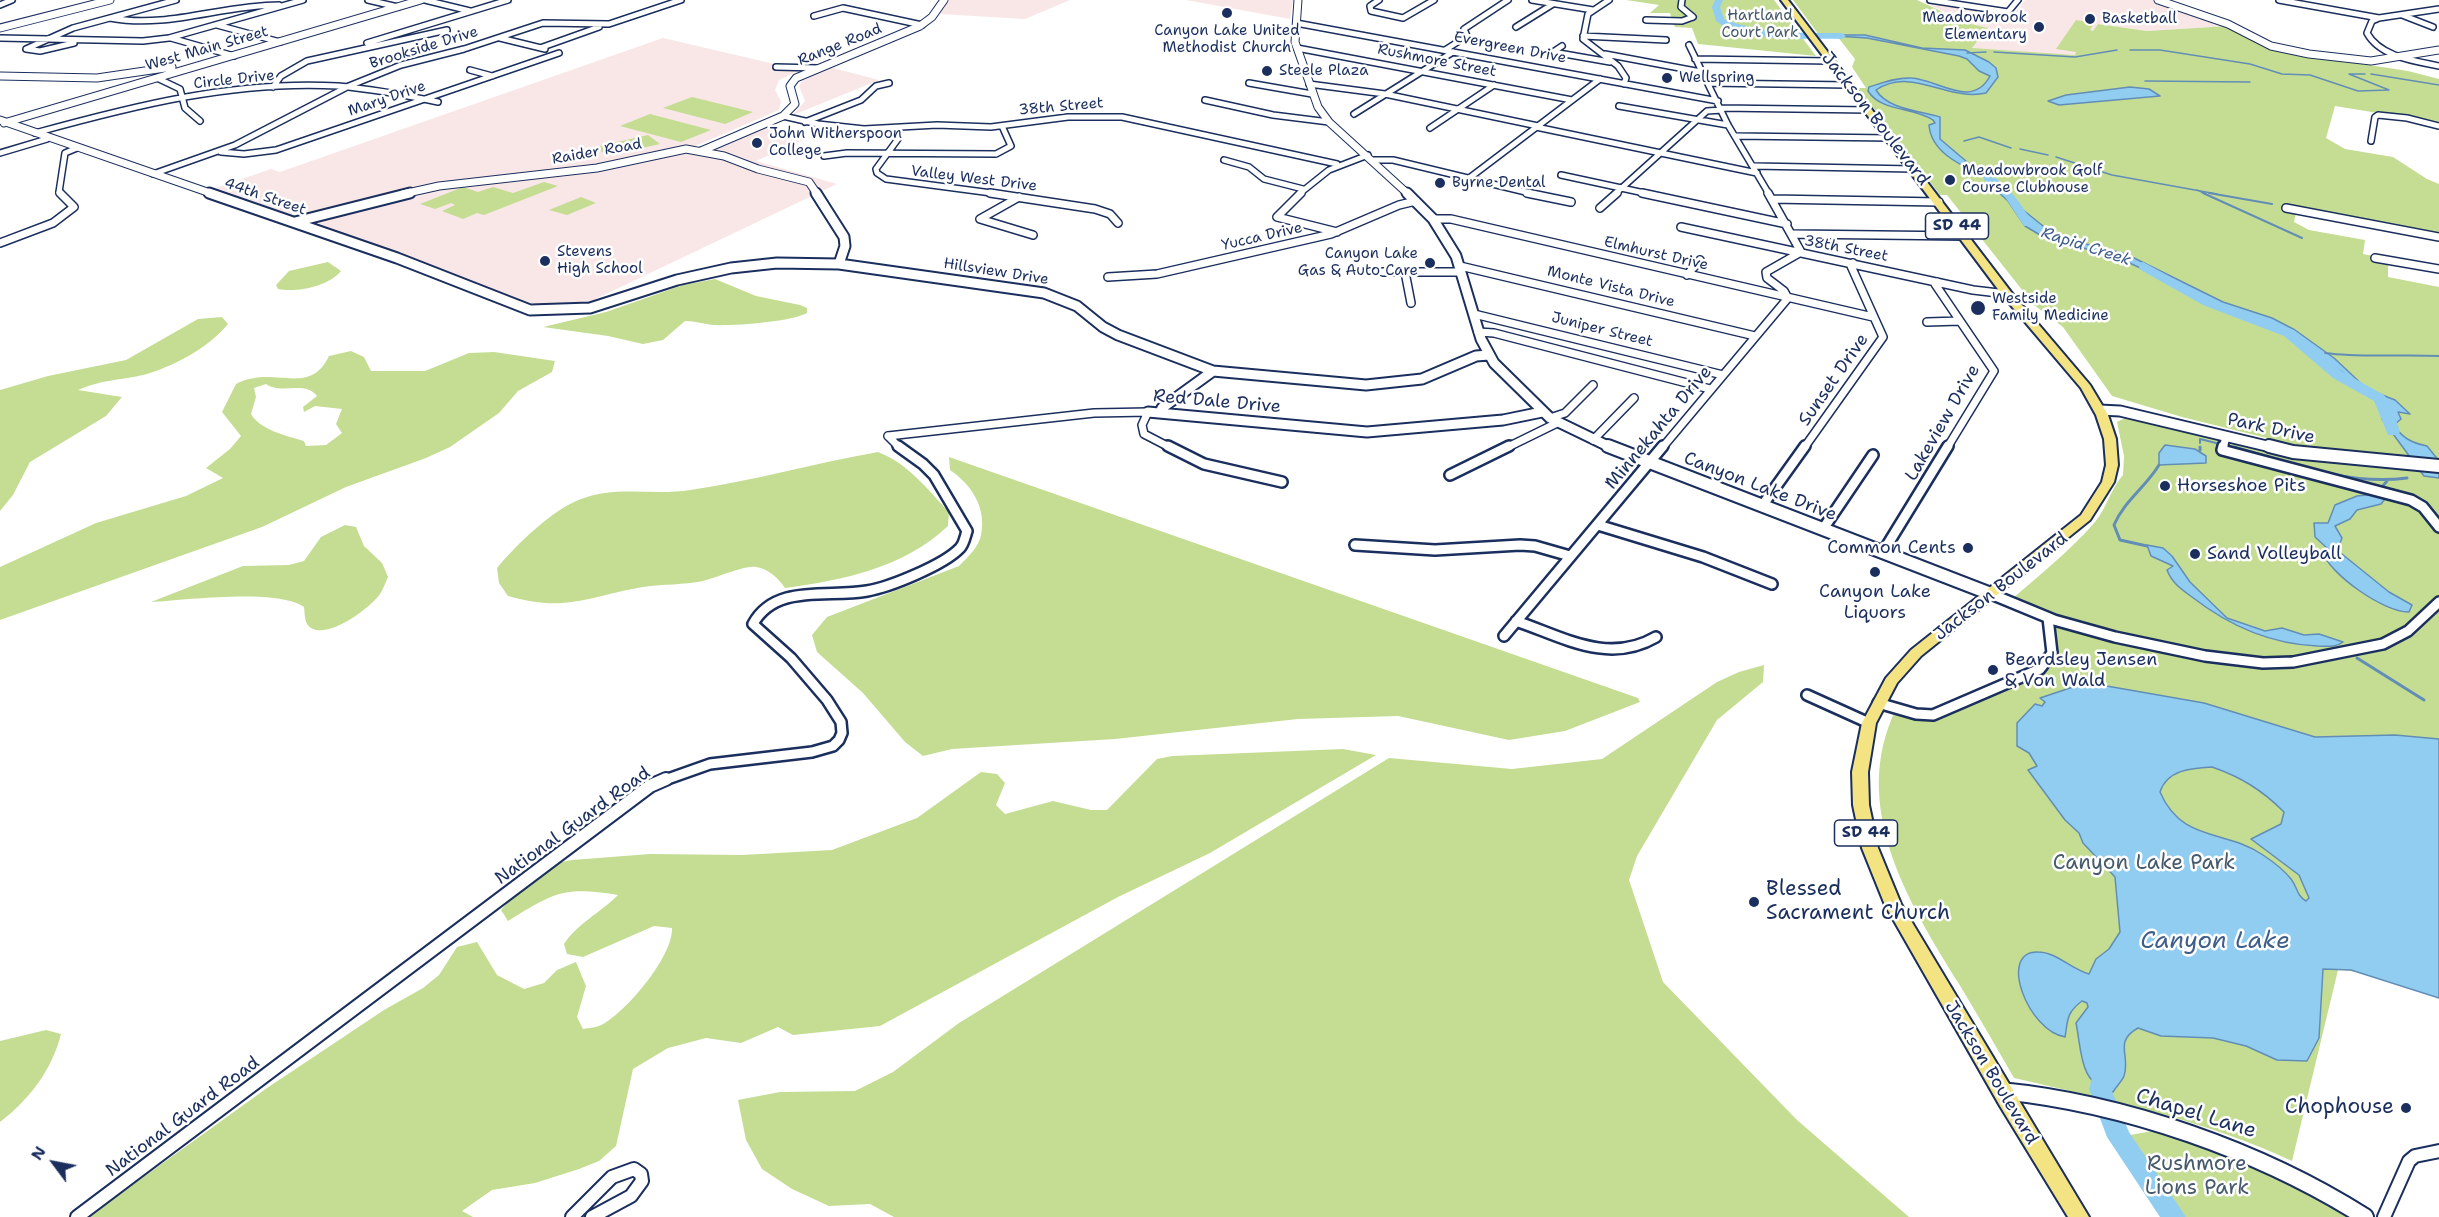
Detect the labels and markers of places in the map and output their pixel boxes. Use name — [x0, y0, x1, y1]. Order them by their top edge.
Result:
marker: Canyon Lake United Methodist Church — [1220, 6, 1234, 20]
place label: Meadowbrook Elementary — [1922, 9, 2027, 44]
place label: Basketball — [2102, 10, 2177, 28]
marker: Basketball — [2083, 12, 2097, 26]
marker: Meadowbrook Elementary — [2032, 20, 2046, 34]
place label: Canyon Lake United Methodist Church — [1154, 22, 1300, 57]
place label: Steele Plaza — [1279, 62, 1368, 80]
marker: Steele Plaza — [1260, 64, 1274, 78]
place label: Wellspring — [1679, 69, 1755, 87]
marker: Wellspring — [1660, 71, 1674, 85]
place label: John Witherspoon College — [769, 125, 902, 160]
marker: John Witherspoon College — [750, 136, 764, 150]
place label: Meadowbrook Golf Course Clubhouse — [1962, 162, 2102, 197]
marker: Meadowbrook Golf Course Clubhouse — [1943, 173, 1957, 187]
place label: Byrne Dental — [1452, 174, 1546, 192]
marker: Byrne Dental — [1433, 176, 1447, 190]
place label: Stevens High School — [557, 243, 643, 278]
place label: Canyon Lake Gas & Auto Care — [1298, 245, 1418, 280]
marker: Stevens High School — [538, 254, 552, 268]
marker: Canyon Lake Gas & Auto Care — [1423, 256, 1437, 270]
place label: Westside Family Medicine — [1992, 290, 2109, 325]
marker: Westside Family Medicine — [1969, 299, 1987, 317]
place label: Horseshoe Pits — [2177, 475, 2306, 497]
marker: Horseshoe Pits — [2158, 479, 2172, 493]
place label: Common Cents — [1827, 537, 1956, 559]
marker: Common Cents — [1961, 541, 1975, 555]
place label: Sand Volleyball — [2207, 543, 2342, 565]
marker: Sand Volleyball — [2188, 547, 2202, 561]
marker: Canyon Lake Liquors — [1868, 565, 1882, 579]
place label: Canyon Lake Liquors — [1819, 581, 1931, 624]
place label: Beardsley Jensen & Von Wald — [2005, 649, 2157, 692]
marker: Beardsley Jensen & Von Wald — [1986, 663, 2000, 677]
place label: Blessed Sacrament Church — [1766, 877, 1950, 927]
marker: Blessed Sacrament Church — [1747, 895, 1761, 909]
place label: Chophouse — [2285, 1095, 2394, 1121]
marker: Chophouse — [2399, 1101, 2413, 1115]

